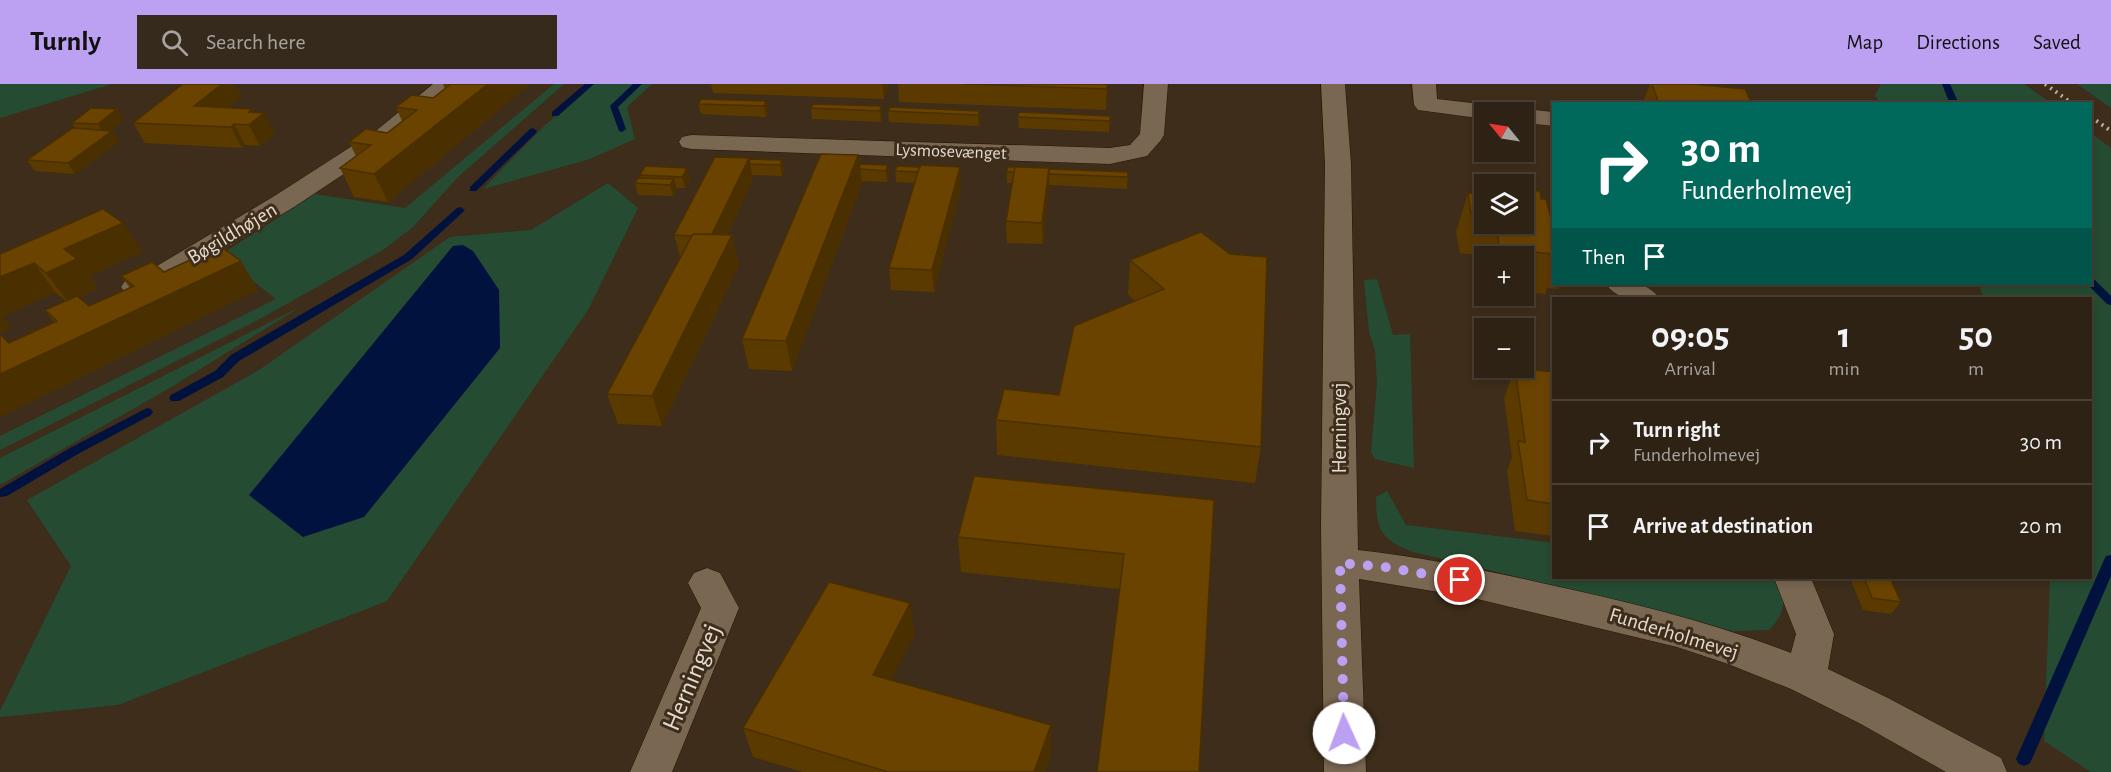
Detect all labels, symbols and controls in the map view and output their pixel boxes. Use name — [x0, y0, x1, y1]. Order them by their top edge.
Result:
search box — [137, 15, 557, 69]
icon: search — [158, 26, 191, 59]
text: Turnly — [30, 28, 101, 56]
text: Search here — [206, 31, 306, 53]
text: Map — [1847, 32, 1883, 53]
text: Directions — [1916, 32, 2000, 53]
text: Saved — [2033, 32, 2081, 53]
north arrow — [1474, 102, 1534, 162]
map controls — [1474, 102, 1534, 378]
icon: right — [1582, 126, 1660, 204]
text: 30 m — [1681, 128, 1761, 170]
street label: Lysmosevænget — [895, 141, 1007, 163]
button: layers — [1474, 174, 1534, 234]
text: Funderholmevej — [1681, 177, 1853, 204]
street label: Bøgildhøjen — [184, 199, 281, 268]
icon: arrive — [1638, 240, 1671, 273]
button: + — [1474, 246, 1534, 306]
text: Then — [1582, 246, 1626, 268]
button: − — [1474, 318, 1534, 378]
text: 09:05 — [1651, 318, 1730, 354]
text: 1 — [1838, 318, 1851, 354]
text: 50 — [1959, 318, 1993, 354]
text: Arrival — [1665, 359, 1716, 379]
text: min — [1829, 359, 1860, 379]
text: m — [1968, 359, 1984, 379]
street label: Herningvej — [1329, 382, 1350, 474]
text: Turn right — [1633, 419, 1720, 441]
icon: right — [1582, 426, 1615, 459]
text: 30 m — [2020, 431, 2062, 453]
text: Funderholmevej — [1633, 445, 1760, 465]
icon: arrive — [1582, 510, 1615, 543]
text: Arrive at destination — [1633, 515, 1813, 537]
text: 20 m — [2019, 515, 2062, 537]
pin — [1434, 554, 1485, 605]
icon: arrive — [1443, 563, 1476, 596]
street label: Funderholmevej — [1607, 604, 1741, 663]
street label: Herningvej — [658, 620, 726, 734]
position arrow — [1312, 701, 1376, 765]

